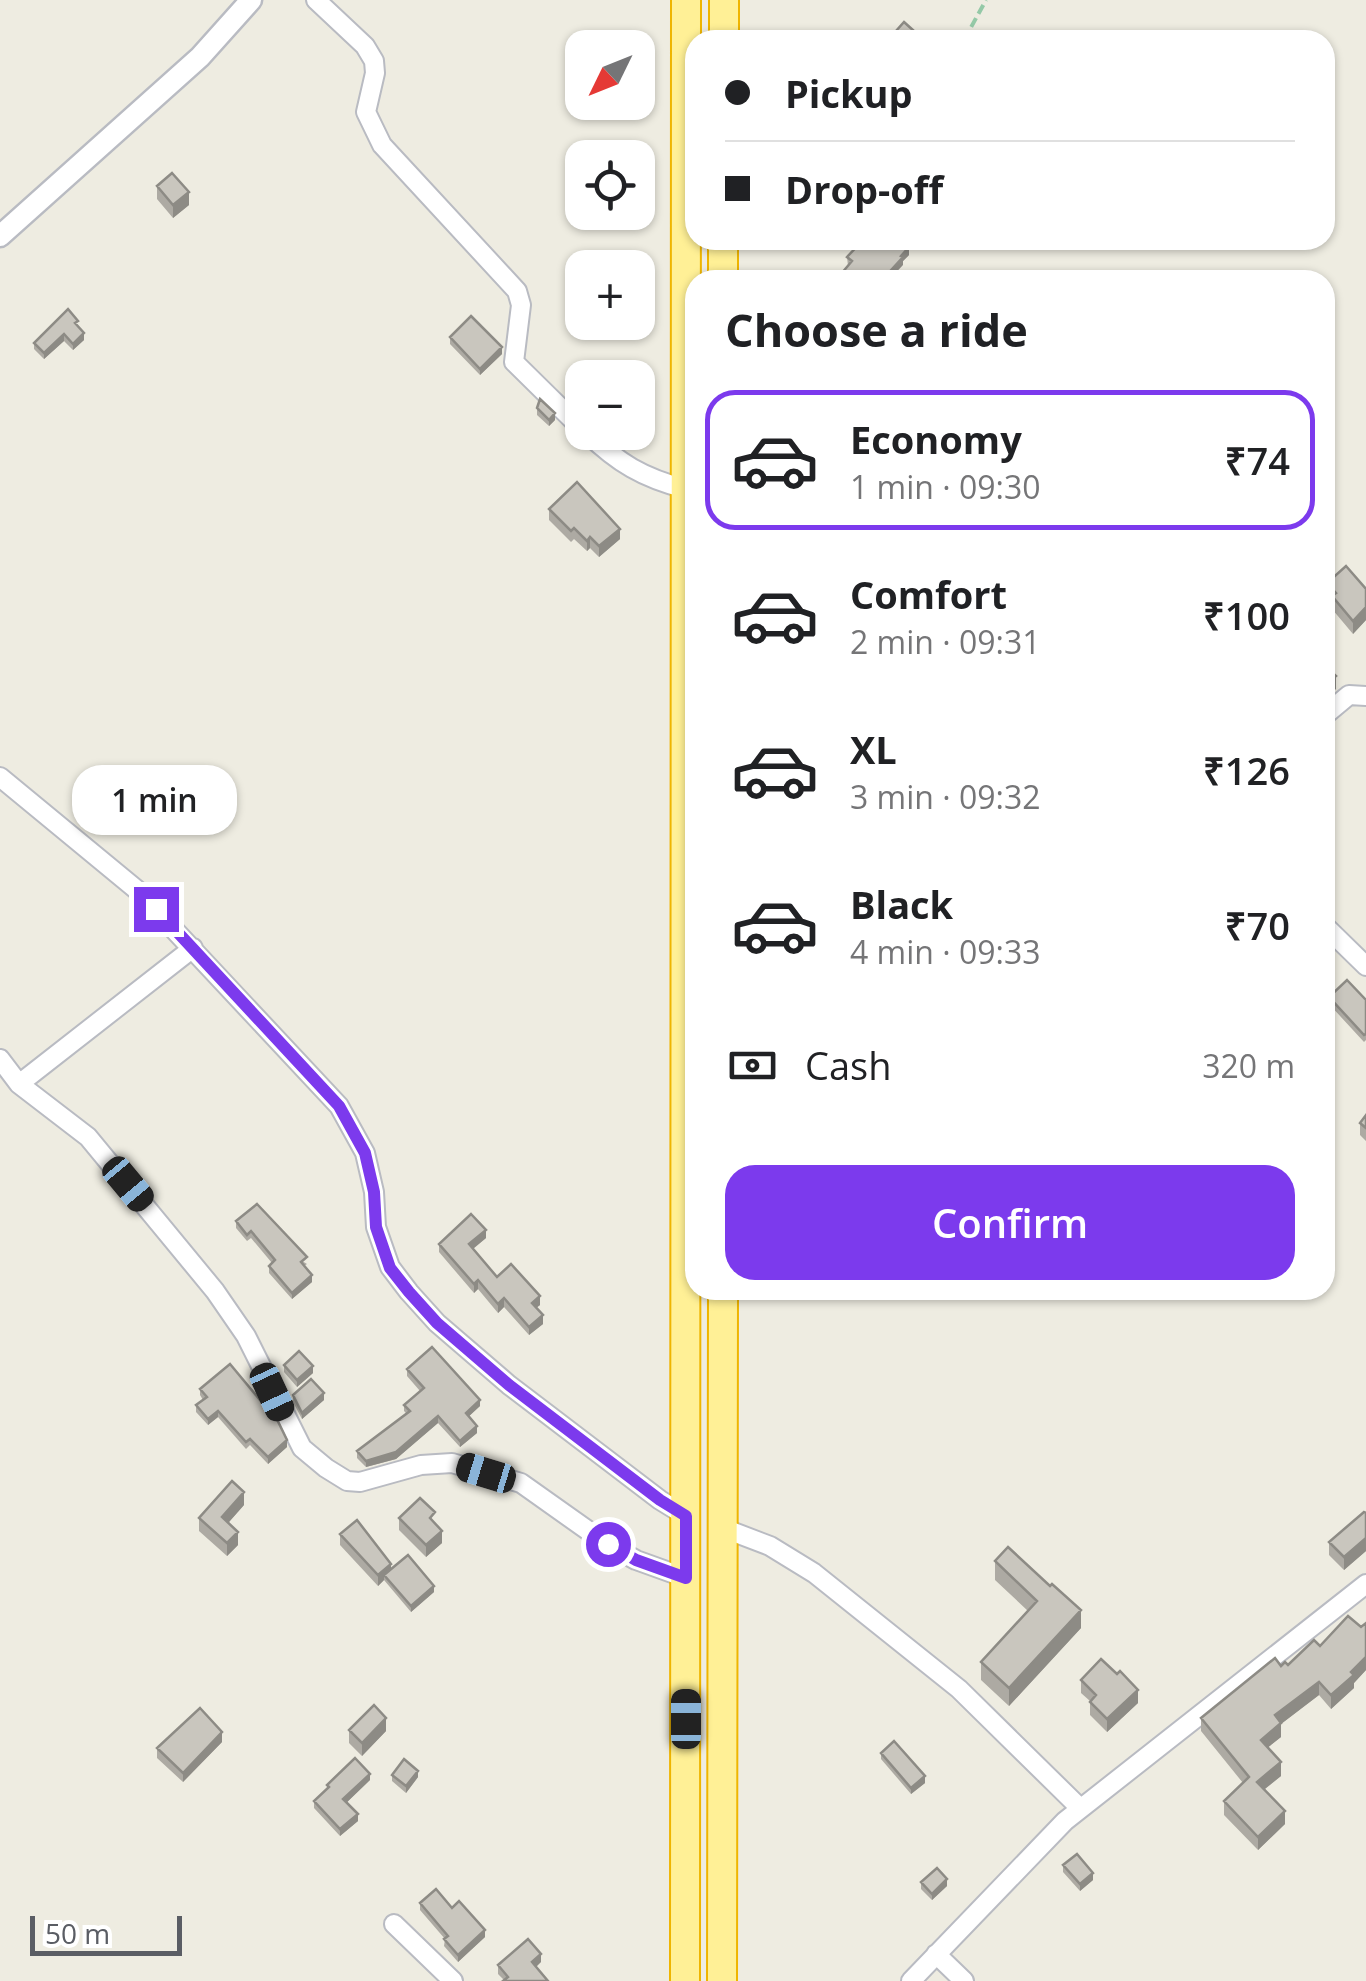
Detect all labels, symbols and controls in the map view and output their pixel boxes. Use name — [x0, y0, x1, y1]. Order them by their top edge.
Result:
north arrow — [565, 30, 655, 120]
map controls — [565, 30, 655, 450]
text: Pickup — [785, 67, 913, 119]
button: locate — [565, 140, 655, 230]
text: Drop-off — [785, 163, 943, 215]
button: + — [565, 250, 655, 340]
text: Choose a ride — [725, 299, 1028, 360]
button: − — [565, 360, 655, 450]
text: Economy — [850, 413, 1022, 465]
icon: car — [730, 415, 820, 505]
text: ₹74 — [1225, 434, 1290, 486]
text: 1 min · 09:30 — [850, 465, 1041, 508]
text: Comfort — [850, 568, 1007, 620]
icon: car — [730, 570, 820, 660]
text: ₹100 — [1203, 589, 1290, 641]
text: 2 min · 09:31 — [850, 620, 1041, 663]
text: XL — [850, 723, 897, 775]
icon: car — [730, 725, 820, 815]
text: ₹126 — [1203, 744, 1290, 796]
callout: 1 min — [74, 764, 238, 834]
text: 3 min · 09:32 — [850, 775, 1041, 818]
text: 1 min — [111, 778, 198, 821]
text: Black — [850, 878, 953, 930]
icon: car — [730, 880, 820, 970]
route end — [134, 887, 179, 932]
text: ₹70 — [1225, 899, 1290, 951]
text: 4 min · 09:33 — [850, 930, 1041, 973]
icon: cash — [725, 1038, 780, 1093]
text: Cash — [805, 1039, 891, 1091]
text: 320 m — [1202, 1044, 1295, 1087]
car — [97, 1151, 159, 1217]
button: Confirm — [725, 1165, 1295, 1280]
car — [246, 1358, 298, 1426]
car — [453, 1450, 519, 1496]
route start — [586, 1522, 631, 1567]
car — [671, 1689, 701, 1749]
scale bar — [30, 1911, 182, 1956]
text: 50 m — [45, 1914, 110, 1952]

